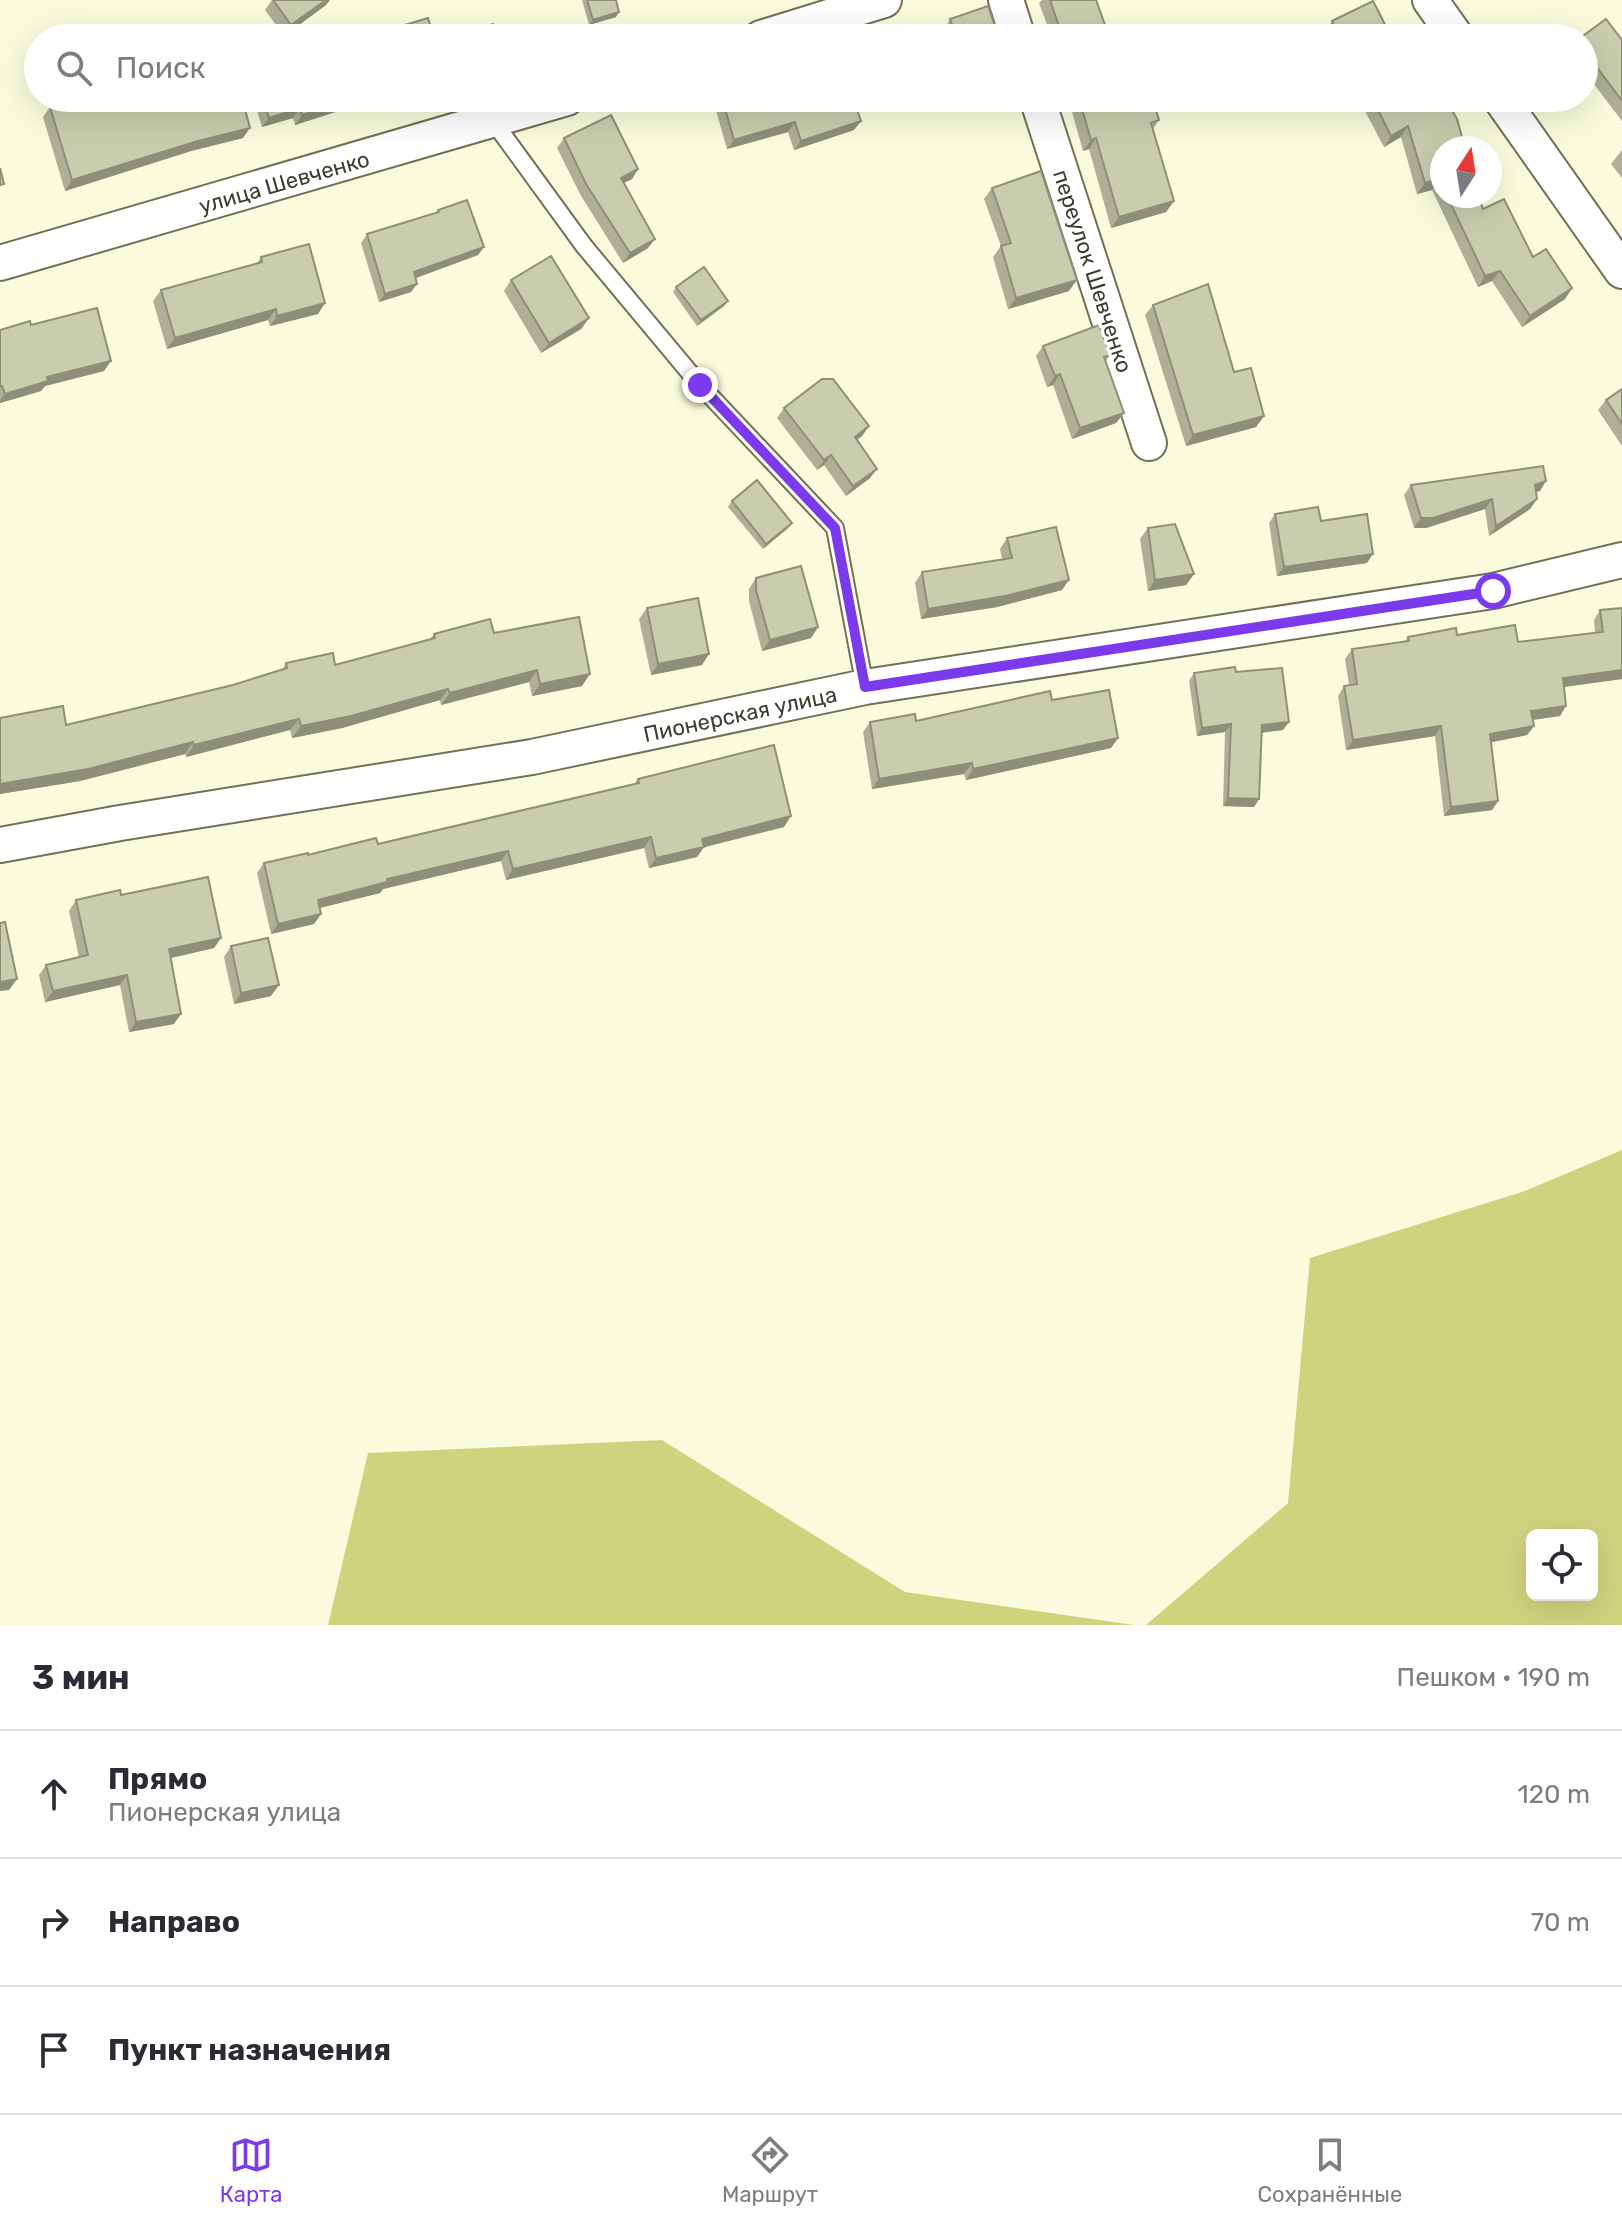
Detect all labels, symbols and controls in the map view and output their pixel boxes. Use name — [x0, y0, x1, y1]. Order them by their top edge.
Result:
search box — [24, 24, 1598, 112]
icon: search — [52, 46, 96, 90]
text: Поиск — [116, 50, 206, 86]
north arrow — [1430, 136, 1502, 208]
street label: улица Шевченко — [196, 145, 373, 220]
street label: переулок Шевченко — [1047, 166, 1138, 376]
route end — [682, 367, 718, 403]
route start — [1475, 573, 1511, 609]
street label: Пионерская улица — [641, 681, 839, 748]
map controls — [1526, 1529, 1598, 1601]
button: locate — [1526, 1529, 1598, 1601]
text: 3 мин — [32, 1657, 130, 1698]
text: Пешком · 190 m — [1397, 1662, 1590, 1693]
text: Прямо — [108, 1761, 207, 1797]
icon: ahead — [32, 1772, 76, 1816]
text: 120 m — [1518, 1779, 1590, 1810]
text: Пионерская улица — [108, 1797, 341, 1828]
icon: right — [32, 1900, 76, 1944]
text: Направо — [108, 1904, 240, 1940]
text: 70 m — [1531, 1907, 1590, 1938]
icon: arrive — [32, 2028, 76, 2072]
text: Пункт назначения — [108, 2032, 391, 2068]
tab: Карта — [220, 2133, 282, 2208]
tab: Маршрут — [722, 2133, 818, 2208]
tab: Сохранённые — [1257, 2133, 1402, 2208]

